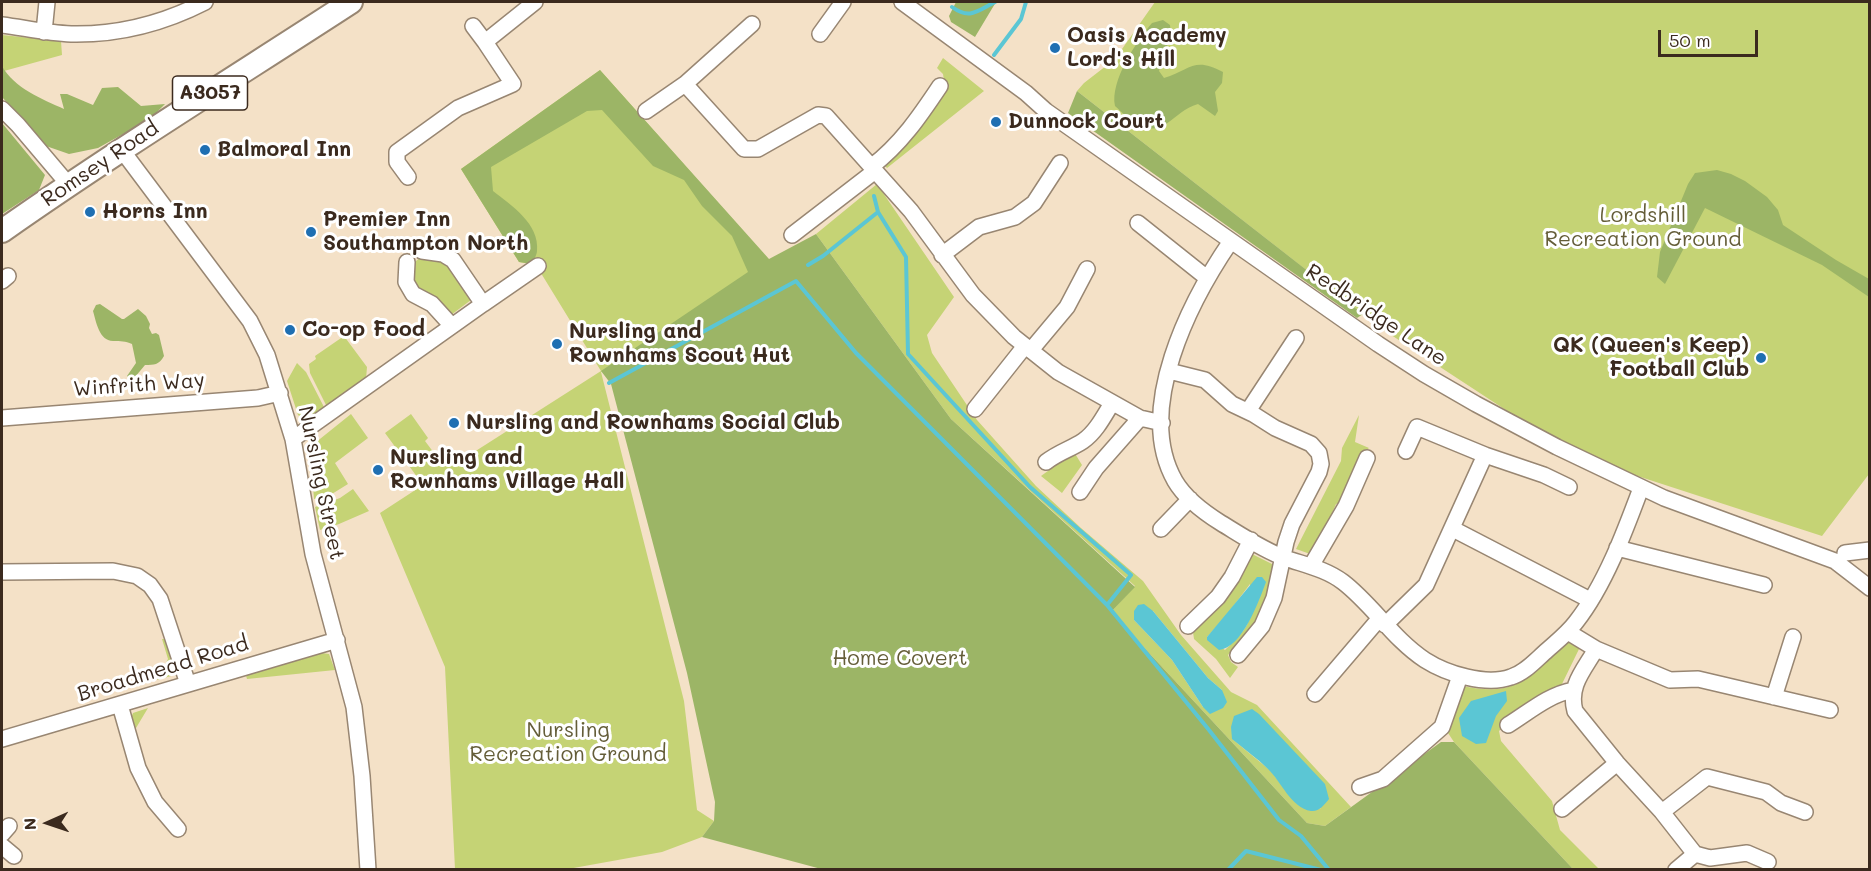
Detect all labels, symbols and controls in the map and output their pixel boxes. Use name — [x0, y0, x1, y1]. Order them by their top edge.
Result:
scale bar — [1661, 18, 1762, 56]
place label: Oasis Academy Lord's Hill — [1067, 23, 1227, 73]
text: 50 m — [1669, 28, 1711, 52]
marker: Oasis Academy Lord's Hill — [1048, 41, 1062, 55]
road number: A3057 — [172, 76, 248, 110]
place label: Dunnock Court — [1008, 109, 1164, 135]
marker: Dunnock Court — [989, 115, 1003, 129]
street label: Romsey Road — [37, 116, 163, 212]
place label: Balmoral Inn — [217, 137, 351, 163]
marker: Balmoral Inn — [198, 143, 212, 157]
place label: Horns Inn — [102, 199, 208, 225]
park label: Lordshill Recreation Ground — [1545, 203, 1741, 253]
marker: Horns Inn — [83, 205, 97, 219]
place label: Premier Inn Southampton North — [323, 207, 528, 257]
marker: Premier Inn Southampton North — [304, 225, 318, 239]
street label: Redbridge Lane — [1301, 259, 1451, 371]
place label: Co-op Food — [302, 317, 425, 343]
place label: Nursling and Rownhams Scout Hut — [569, 319, 790, 369]
marker: Co-op Food — [283, 323, 297, 337]
place label: QK (Queen's Keep) Football Club — [1553, 333, 1749, 383]
marker: Nursling and Rownhams Scout Hut — [550, 337, 564, 351]
marker: QK (Queen's Keep) Football Club — [1754, 351, 1768, 365]
street label: Winfrith Way — [72, 368, 206, 402]
street label: Nursling Street — [292, 404, 350, 562]
place label: Nursling and Rownhams Social Club — [466, 410, 840, 436]
marker: Nursling and Rownhams Social Club — [447, 416, 461, 430]
place label: Nursling and Rownhams Village Hall — [390, 445, 624, 495]
marker: Nursling and Rownhams Village Hall — [371, 463, 385, 477]
street label: Broadmead Road — [74, 631, 252, 707]
park label: Home Covert — [832, 646, 968, 672]
park label: Nursling Recreation Ground — [470, 718, 666, 768]
north arrow — [18, 793, 78, 853]
text: N — [19, 817, 40, 831]

